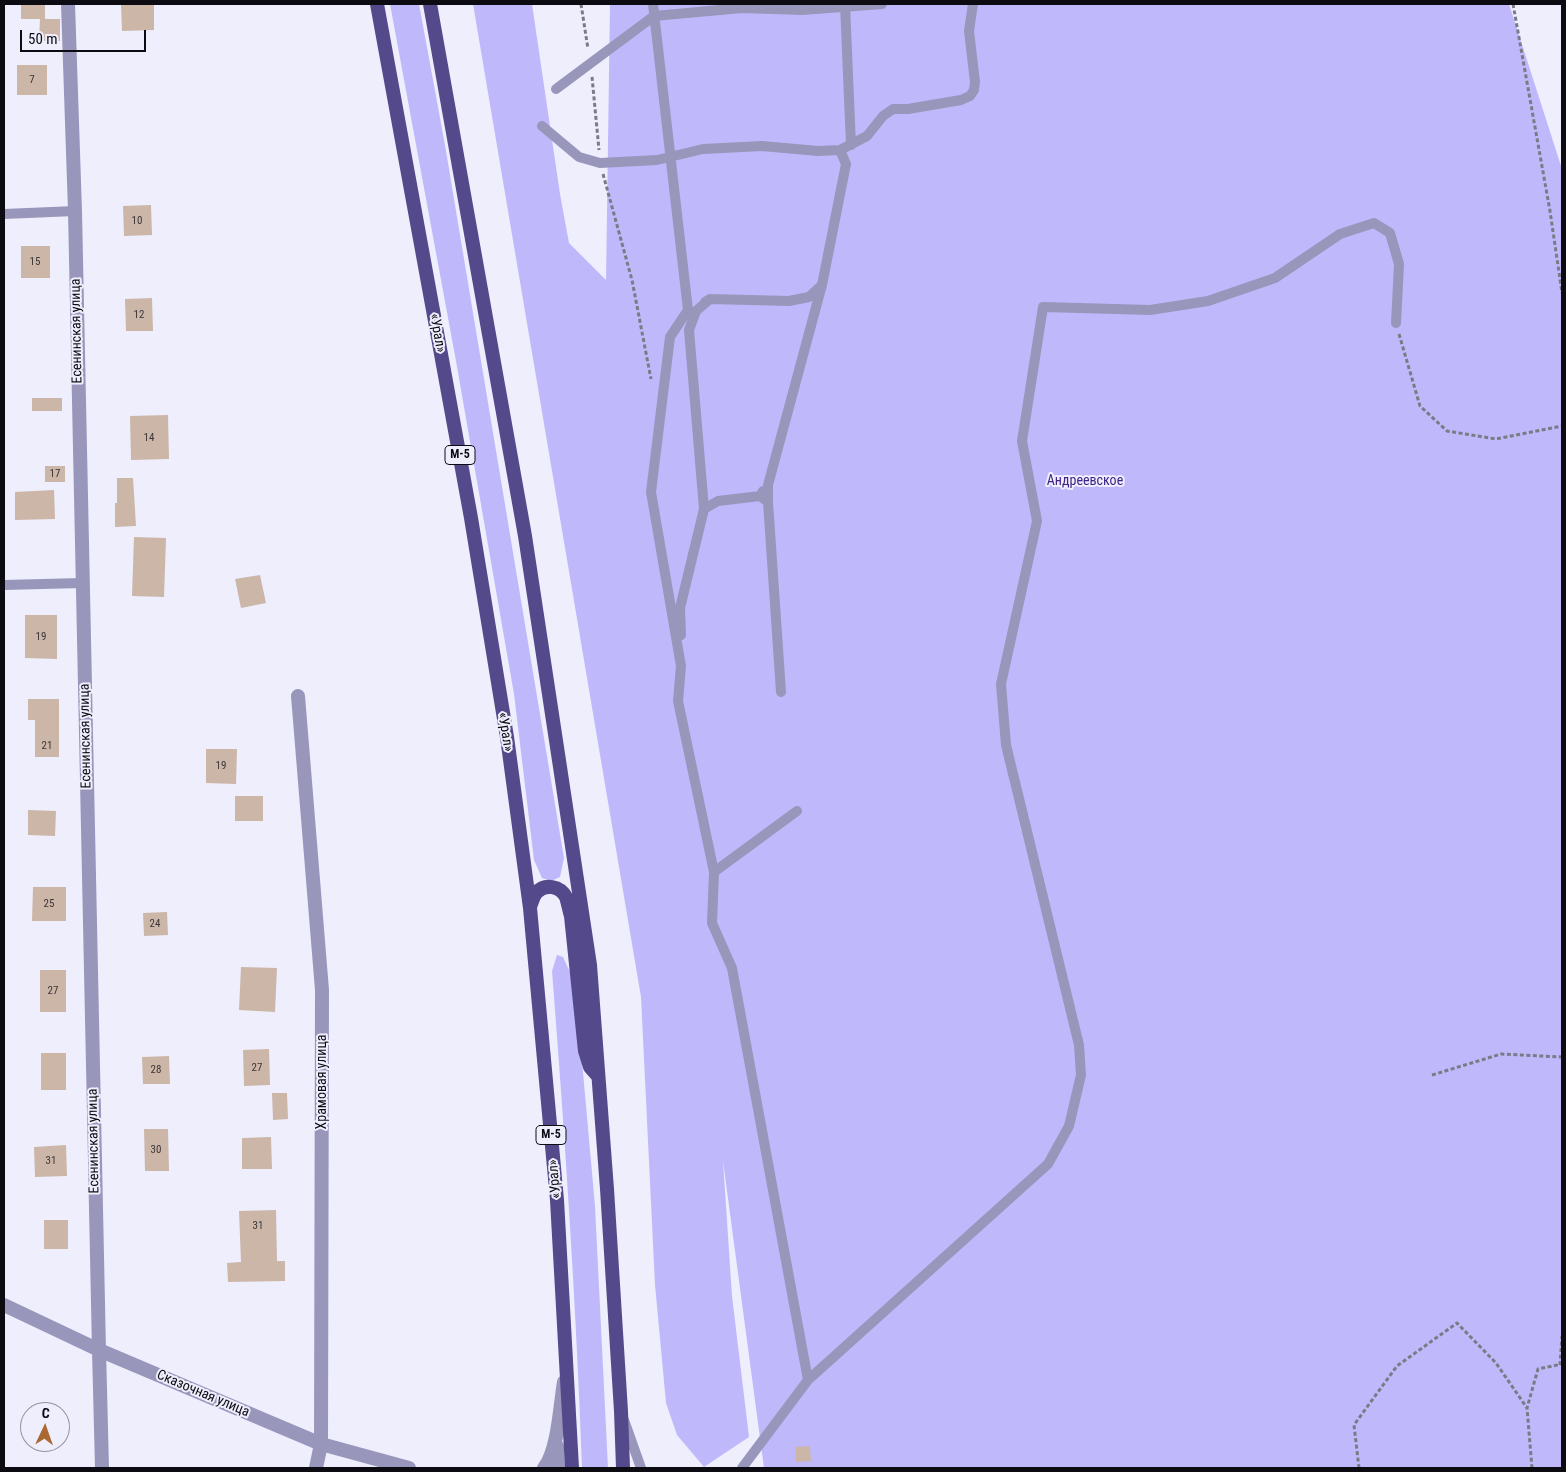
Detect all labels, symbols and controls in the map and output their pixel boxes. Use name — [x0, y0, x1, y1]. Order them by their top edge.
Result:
scale bar — [22, 20, 149, 52]
text: 50 m — [28, 30, 58, 48]
house number: 7 — [29, 73, 35, 87]
house number: 10 — [132, 214, 142, 228]
house number: 15 — [30, 255, 40, 269]
street label: Есенинская улица — [68, 278, 86, 384]
house number: 12 — [134, 308, 144, 322]
street label: «Урал» — [425, 312, 449, 354]
house number: 14 — [144, 431, 154, 445]
road number: М-5 — [445, 446, 475, 464]
house number: 17 — [50, 467, 60, 481]
park label: Андреевское — [1047, 473, 1123, 489]
house number: 19 — [36, 630, 46, 644]
street label: Есенинская улица — [77, 683, 95, 789]
street label: «Урал» — [494, 711, 516, 753]
house number: 21 — [42, 739, 52, 753]
house number: 19 — [216, 759, 226, 773]
house number: 25 — [44, 897, 54, 911]
house number: 24 — [150, 917, 160, 931]
house number: 27 — [48, 984, 58, 998]
street label: Храмовая улица — [314, 1035, 330, 1129]
house number: 27 — [252, 1061, 262, 1075]
house number: 28 — [151, 1063, 161, 1077]
street label: Есенинская улица — [85, 1088, 103, 1194]
road number: М-5 — [536, 1126, 566, 1144]
house number: 30 — [151, 1143, 161, 1157]
house number: 31 — [46, 1154, 56, 1168]
street label: «Урал» — [545, 1159, 565, 1199]
house number: 31 — [253, 1219, 263, 1233]
street label: Сказочная улица — [154, 1367, 252, 1421]
north arrow — [20, 1402, 70, 1452]
text: С — [41, 1405, 50, 1421]

